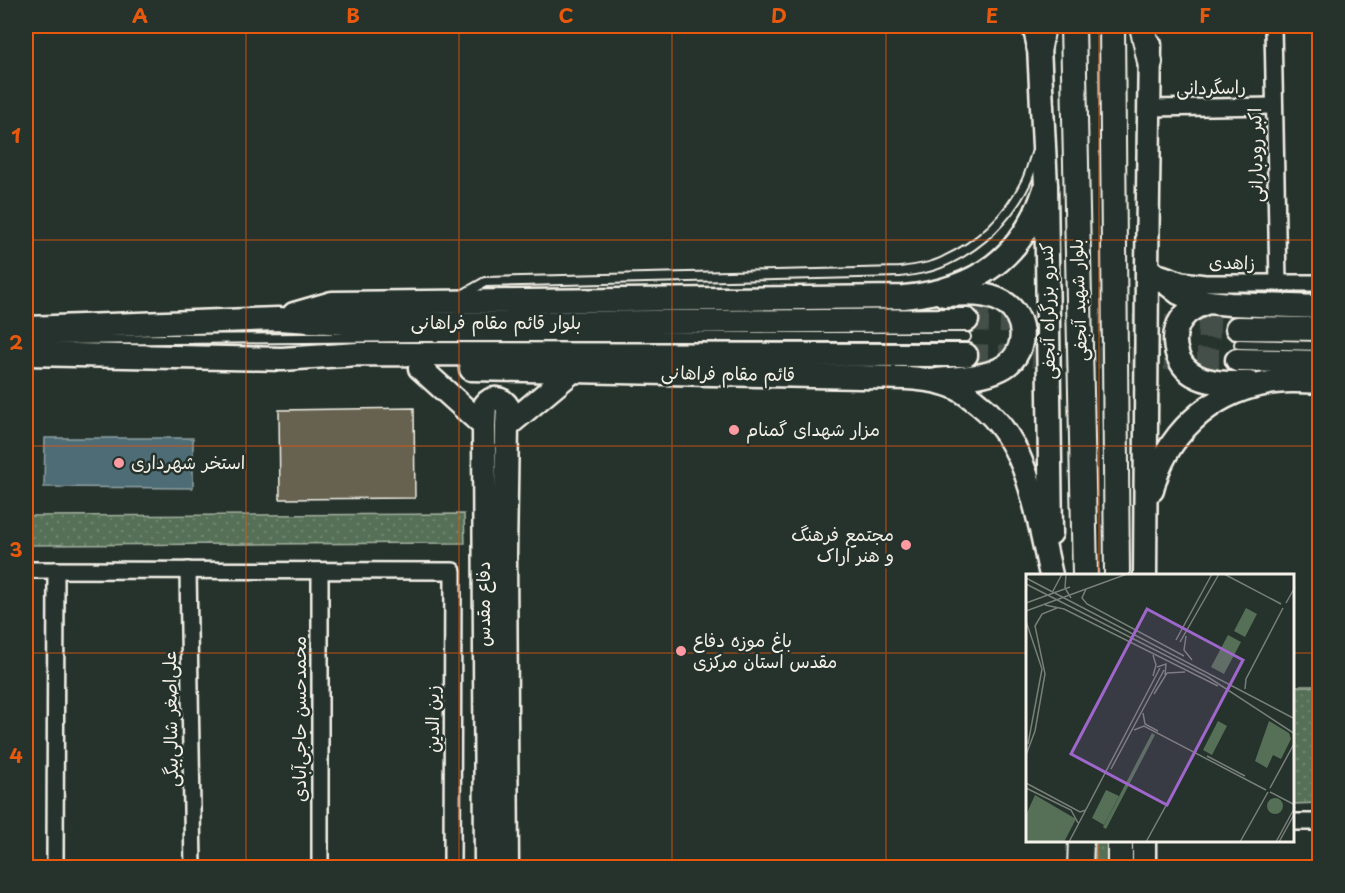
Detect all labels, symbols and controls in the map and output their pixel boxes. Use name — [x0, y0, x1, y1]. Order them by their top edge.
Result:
text: A — [132, 0, 148, 30]
text: B — [346, 0, 360, 30]
text: C — [558, 0, 574, 30]
text: D — [771, 0, 787, 30]
text: E — [986, 0, 998, 30]
text: F — [1199, 0, 1211, 30]
street label: راسگردانی — [1176, 72, 1246, 101]
street label: اکبر رودبارانی — [1240, 107, 1269, 203]
text: 1 — [11, 120, 21, 150]
street label: بلوار شهید آنجفی — [1062, 238, 1093, 362]
street label: کندرو بزرگراه آنجفی — [1032, 242, 1061, 380]
street label: زاهدی — [1209, 248, 1255, 275]
street label: بلوار قائم مقام فراهانی — [411, 308, 581, 337]
text: 2 — [9, 327, 23, 357]
street label: قائم مقام فراهانی — [661, 358, 795, 389]
place label: مزار شهدای گمنام — [746, 415, 880, 444]
marker: مزار شهدای گمنام — [727, 423, 741, 437]
place label: استخر شهرداری — [131, 448, 245, 475]
marker: استخر شهرداری — [112, 456, 126, 470]
place label: مجتمع فرهنگ و هنر اراک — [791, 520, 894, 568]
text: 3 — [9, 534, 23, 564]
marker: مجتمع فرهنگ و هنر اراک — [899, 538, 913, 552]
street label: دفاع مقدس — [469, 561, 496, 647]
inset map — [1026, 574, 1294, 842]
place label: باغ موزه دفاع مقدس استان مرکزی — [693, 626, 837, 674]
street label: محمدحسن حاجی‌آبادی — [285, 636, 312, 802]
marker: باغ موزه دفاع مقدس استان مرکزی — [674, 644, 688, 658]
street label: علی‌اصغر شالی‌بیگی — [155, 651, 184, 787]
street label: زین الدین — [418, 685, 445, 753]
text: 4 — [9, 740, 23, 770]

